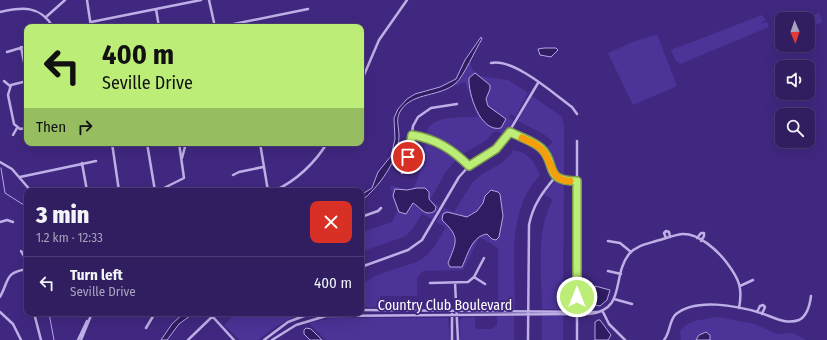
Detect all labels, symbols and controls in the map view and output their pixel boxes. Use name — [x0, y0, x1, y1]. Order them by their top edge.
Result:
north arrow — [775, 12, 815, 52]
map controls — [775, 12, 815, 148]
text: 400 m — [102, 38, 174, 71]
icon: left — [36, 40, 88, 92]
button: sound — [775, 60, 815, 100]
text: Seville Drive — [102, 72, 193, 94]
button: search — [775, 108, 815, 148]
icon: right — [74, 116, 96, 138]
text: Then — [36, 118, 66, 136]
pin — [391, 140, 425, 174]
icon: arrive — [397, 146, 419, 168]
text: 3 min — [36, 201, 89, 229]
button: close — [310, 201, 352, 243]
text: 1.2 km · 12:33 — [36, 230, 103, 245]
text: Turn left — [70, 266, 123, 284]
icon: left — [36, 272, 58, 294]
text: 400 m — [314, 274, 352, 292]
position arrow — [556, 276, 598, 318]
text: Seville Drive — [70, 284, 136, 299]
street label: Country Club Boulevard — [378, 297, 512, 314]

